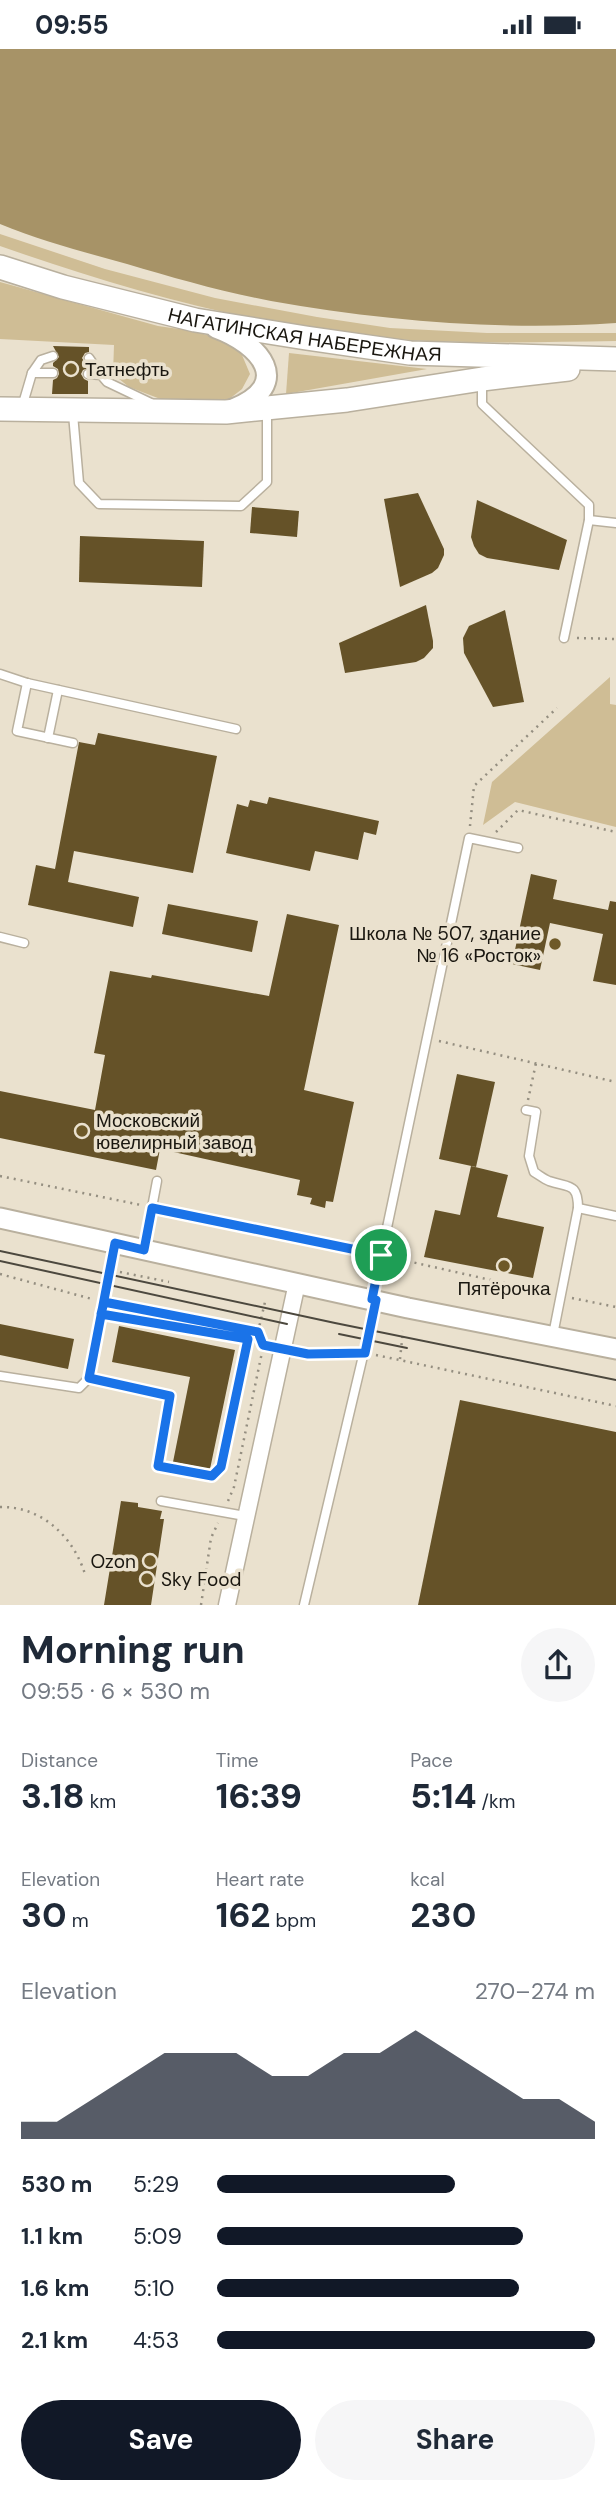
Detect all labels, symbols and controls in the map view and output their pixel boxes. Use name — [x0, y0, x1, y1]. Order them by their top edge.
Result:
text: 09:55 — [35, 8, 109, 42]
street label: НАГАТИНСКАЯ НАБЕРЕЖНАЯ — [165, 301, 442, 366]
place label: Татнефть — [85, 357, 170, 382]
marker: Татнефть — [63, 361, 79, 377]
place label: Школа № 507, здание № 16 «Росток» — [349, 921, 541, 968]
marker: Школа № 507, здание № 16 «Росток» — [547, 936, 563, 952]
place label: Московский ювелирный завод — [96, 1108, 253, 1155]
marker: Московский ювелирный завод — [74, 1123, 90, 1139]
pin — [351, 1225, 411, 1285]
icon: arrive — [362, 1236, 400, 1274]
marker: Пятёрочка — [496, 1258, 512, 1274]
place label: Пятёрочка — [457, 1276, 551, 1301]
place label: Ozon — [90, 1549, 136, 1574]
marker: Ozon — [142, 1553, 158, 1569]
place label: Sky Food — [161, 1567, 241, 1592]
marker: Sky Food — [139, 1571, 155, 1587]
text: Morning run — [21, 1625, 245, 1675]
button: share — [521, 1628, 595, 1702]
text: 09:55 · 6 × 530 m — [21, 1676, 210, 1706]
text: Distance — [21, 1748, 98, 1773]
text: Time — [216, 1748, 259, 1773]
text: Pace — [410, 1748, 453, 1773]
text: 3.18 — [21, 1773, 85, 1819]
text: 16:39 — [216, 1773, 302, 1819]
text: 5:14 — [410, 1773, 476, 1819]
text: km — [85, 1789, 116, 1814]
text: /km — [476, 1789, 516, 1814]
text: Elevation — [21, 1867, 100, 1892]
text: Heart rate — [216, 1867, 304, 1892]
text: kcal — [410, 1867, 445, 1892]
text: 30 — [21, 1892, 67, 1938]
text: 162 — [216, 1892, 270, 1938]
text: 230 — [410, 1892, 476, 1938]
text: m — [67, 1908, 89, 1933]
text: bpm — [270, 1908, 316, 1933]
text: Elevation — [21, 1976, 117, 2006]
text: 270–274 m — [475, 1976, 595, 2006]
text: 530 m — [21, 2169, 92, 2199]
text: 5:29 — [133, 2169, 179, 2199]
text: 1.1 km — [21, 2221, 83, 2251]
text: 5:09 — [133, 2221, 182, 2251]
text: 1.6 km — [21, 2273, 89, 2303]
text: 5:10 — [133, 2273, 175, 2303]
text: 2.1 km — [21, 2325, 88, 2355]
text: 4:53 — [133, 2325, 179, 2355]
button: Save — [21, 2400, 301, 2480]
button: Share — [315, 2400, 595, 2480]

